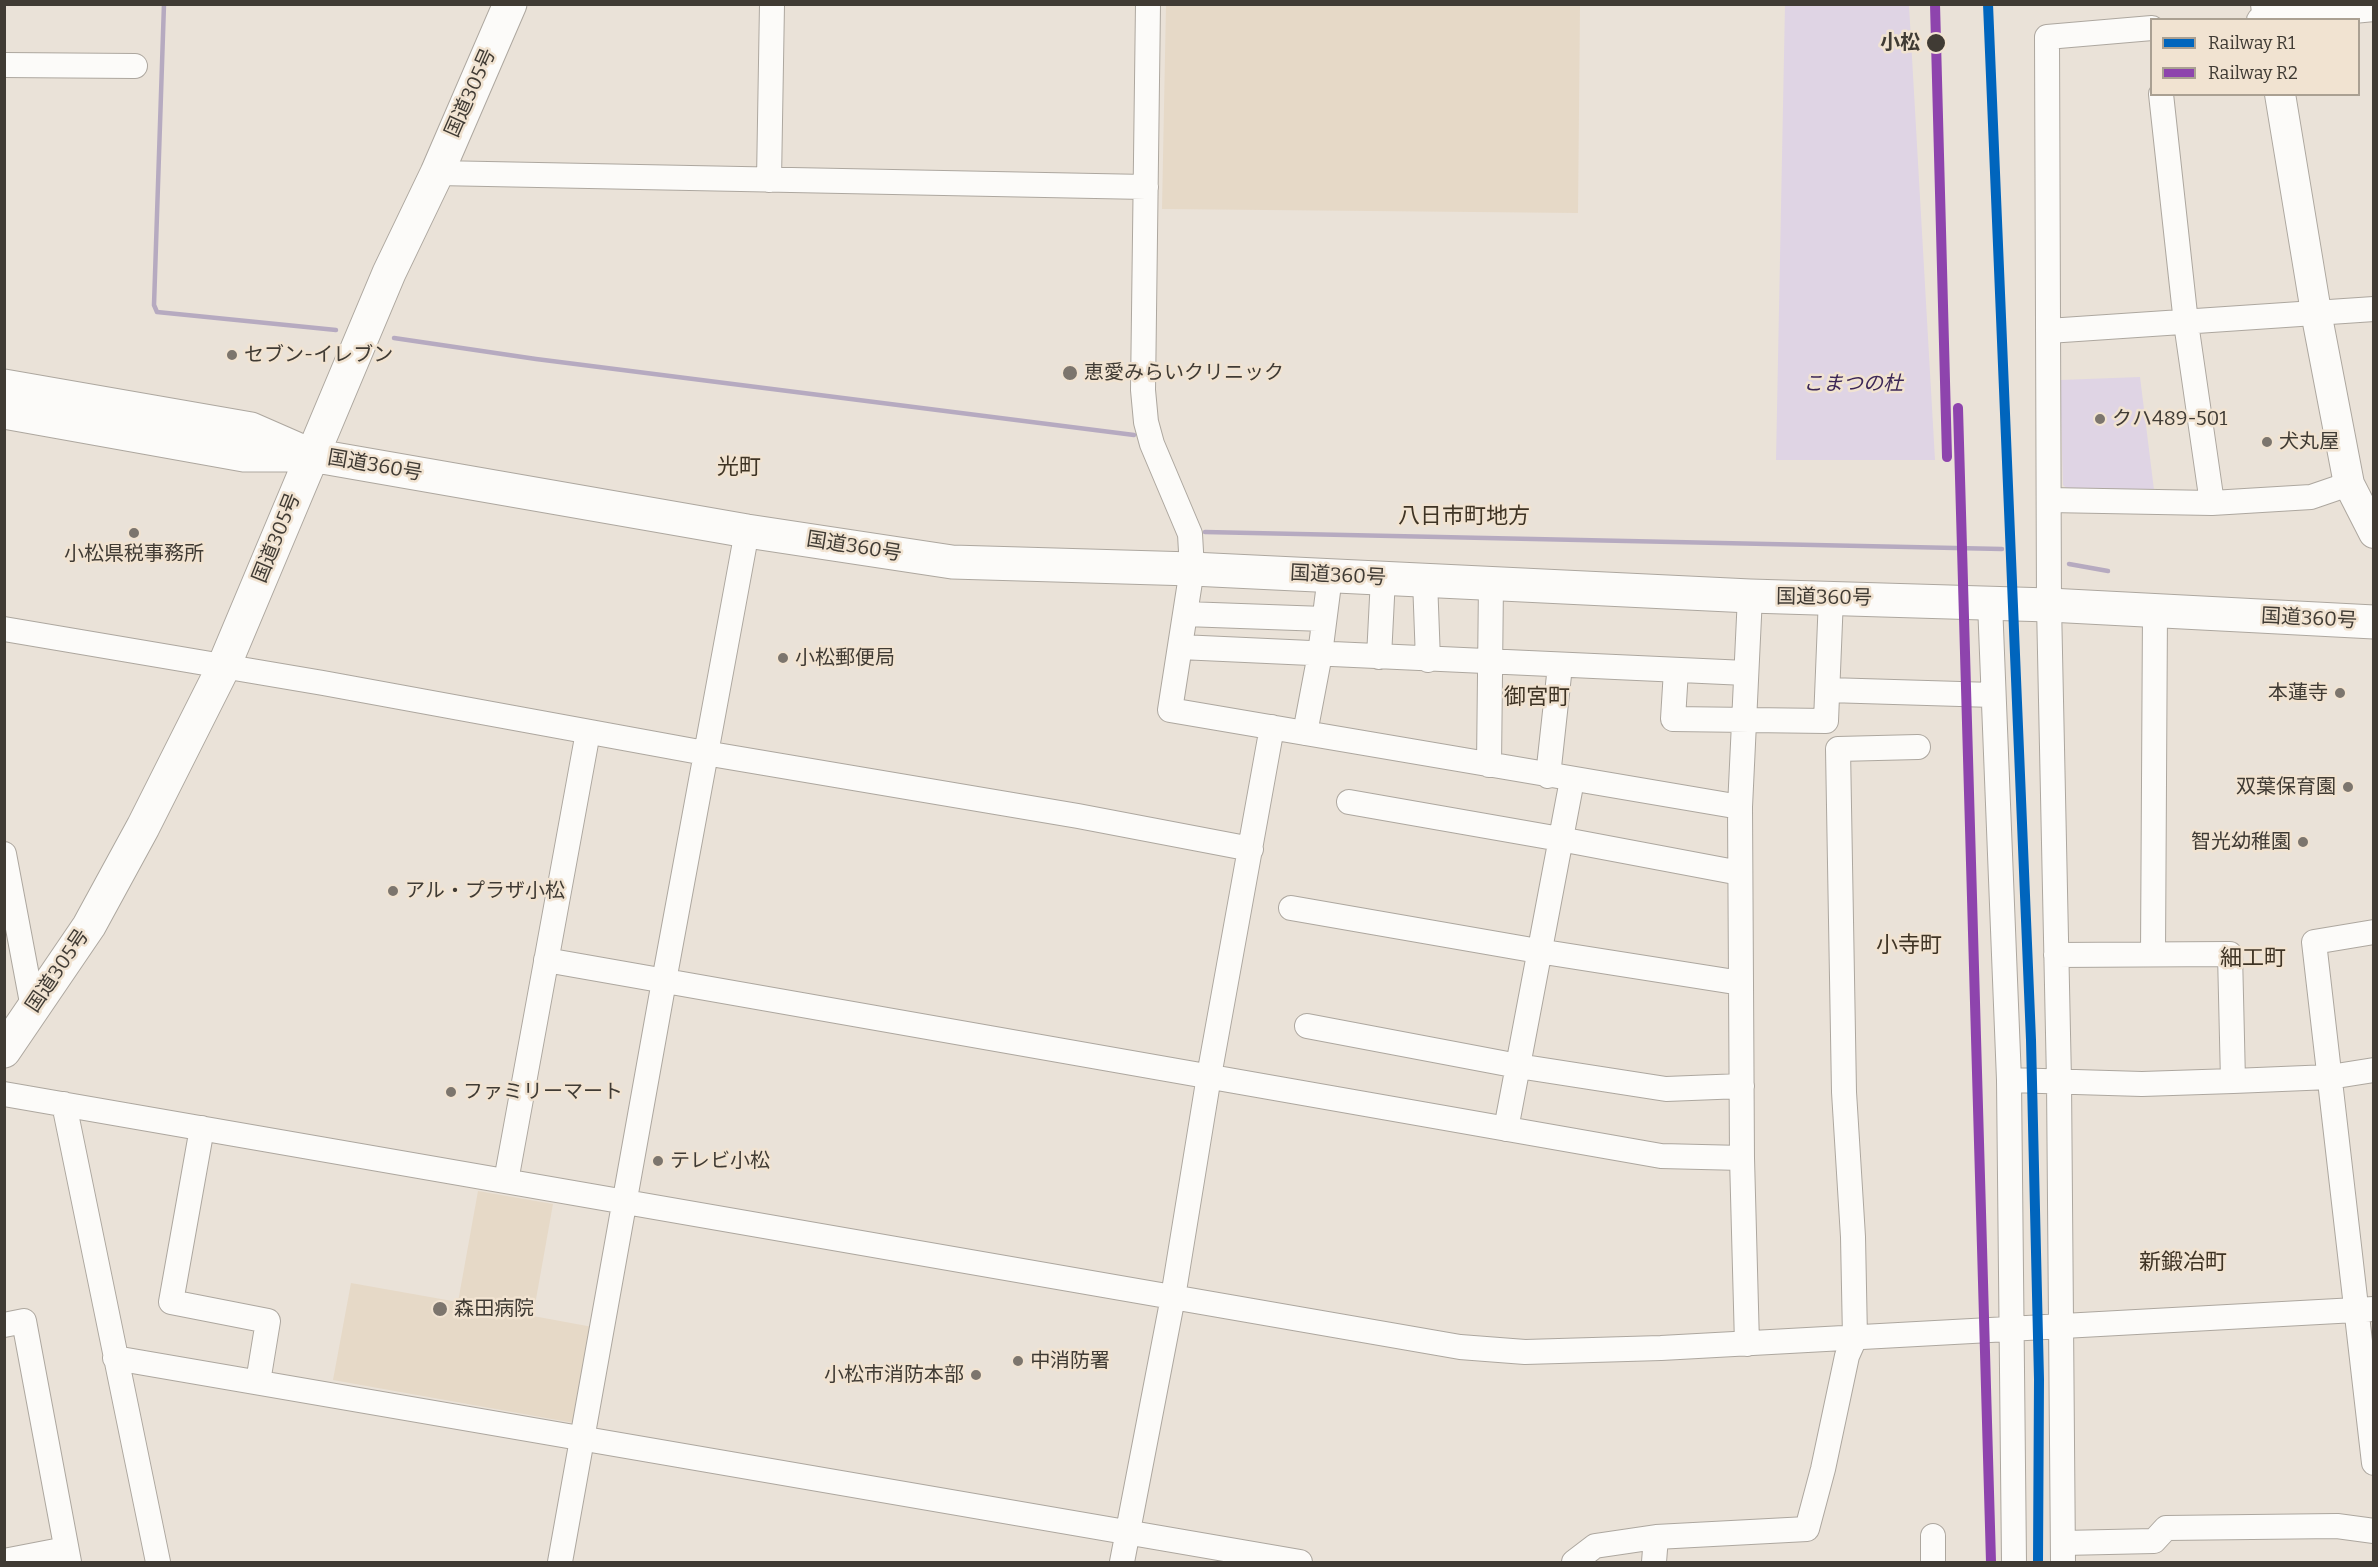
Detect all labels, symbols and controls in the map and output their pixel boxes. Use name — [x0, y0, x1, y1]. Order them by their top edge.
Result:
legend — [2150, 18, 2360, 96]
place label: 小松 — [1880, 31, 1920, 55]
marker: 小松 — [1925, 32, 1947, 54]
text: Railway R1 — [2208, 32, 2295, 54]
street label: 国道305号 — [441, 45, 501, 141]
text: Railway R2 — [2208, 62, 2298, 84]
place label: セブン-イレブン — [244, 343, 393, 367]
marker: セブン-イレブン — [225, 348, 239, 362]
place label: 恵愛みらいクリニック — [1084, 361, 1284, 385]
marker: 恵愛みらいクリニック — [1061, 364, 1079, 382]
park label: こまつの杜 — [1803, 372, 1903, 396]
place label: クハ489-501 — [2112, 407, 2227, 431]
marker: クハ489-501 — [2093, 412, 2107, 426]
place label: 犬丸屋 — [2279, 430, 2339, 454]
marker: 犬丸屋 — [2260, 435, 2274, 449]
street label: 国道360号 — [326, 446, 424, 486]
district label: 光町 — [717, 455, 761, 481]
street label: 国道305号 — [248, 490, 306, 586]
district label: 八日市町地方 — [1398, 504, 1530, 530]
marker: 小松県税事務所 — [127, 526, 141, 540]
street label: 国道360号 — [805, 528, 903, 566]
place label: 小松県税事務所 — [64, 542, 204, 566]
street label: 国道360号 — [1289, 562, 1387, 590]
street label: 国道360号 — [1776, 585, 1872, 611]
street label: 国道360号 — [2260, 605, 2358, 633]
place label: 小松郵便局 — [795, 646, 895, 670]
marker: 小松郵便局 — [776, 651, 790, 665]
place label: 本蓮寺 — [2268, 681, 2328, 705]
district label: 御宮町 — [1504, 685, 1570, 711]
marker: 本蓮寺 — [2333, 686, 2347, 700]
place label: 双葉保育園 — [2236, 775, 2336, 799]
marker: 双葉保育園 — [2341, 780, 2355, 794]
place label: 智光幼稚園 — [2191, 830, 2291, 854]
marker: 智光幼稚園 — [2296, 835, 2310, 849]
place label: アル・プラザ小松 — [405, 879, 565, 903]
marker: アル・プラザ小松 — [386, 884, 400, 898]
street label: 国道305号 — [22, 925, 94, 1017]
district label: 小寺町 — [1876, 933, 1942, 959]
district label: 細工町 — [2220, 946, 2286, 972]
place label: ファミリーマート — [463, 1080, 623, 1104]
marker: ファミリーマート — [444, 1085, 458, 1099]
place label: テレビ小松 — [670, 1149, 770, 1173]
marker: テレビ小松 — [651, 1154, 665, 1168]
district label: 新鍛冶町 — [2139, 1250, 2227, 1276]
place label: 森田病院 — [454, 1297, 534, 1321]
marker: 森田病院 — [431, 1300, 449, 1318]
place label: 中消防署 — [1030, 1349, 1110, 1373]
marker: 中消防署 — [1011, 1354, 1025, 1368]
place label: 小松市消防本部 — [824, 1363, 964, 1387]
marker: 小松市消防本部 — [969, 1368, 983, 1382]

